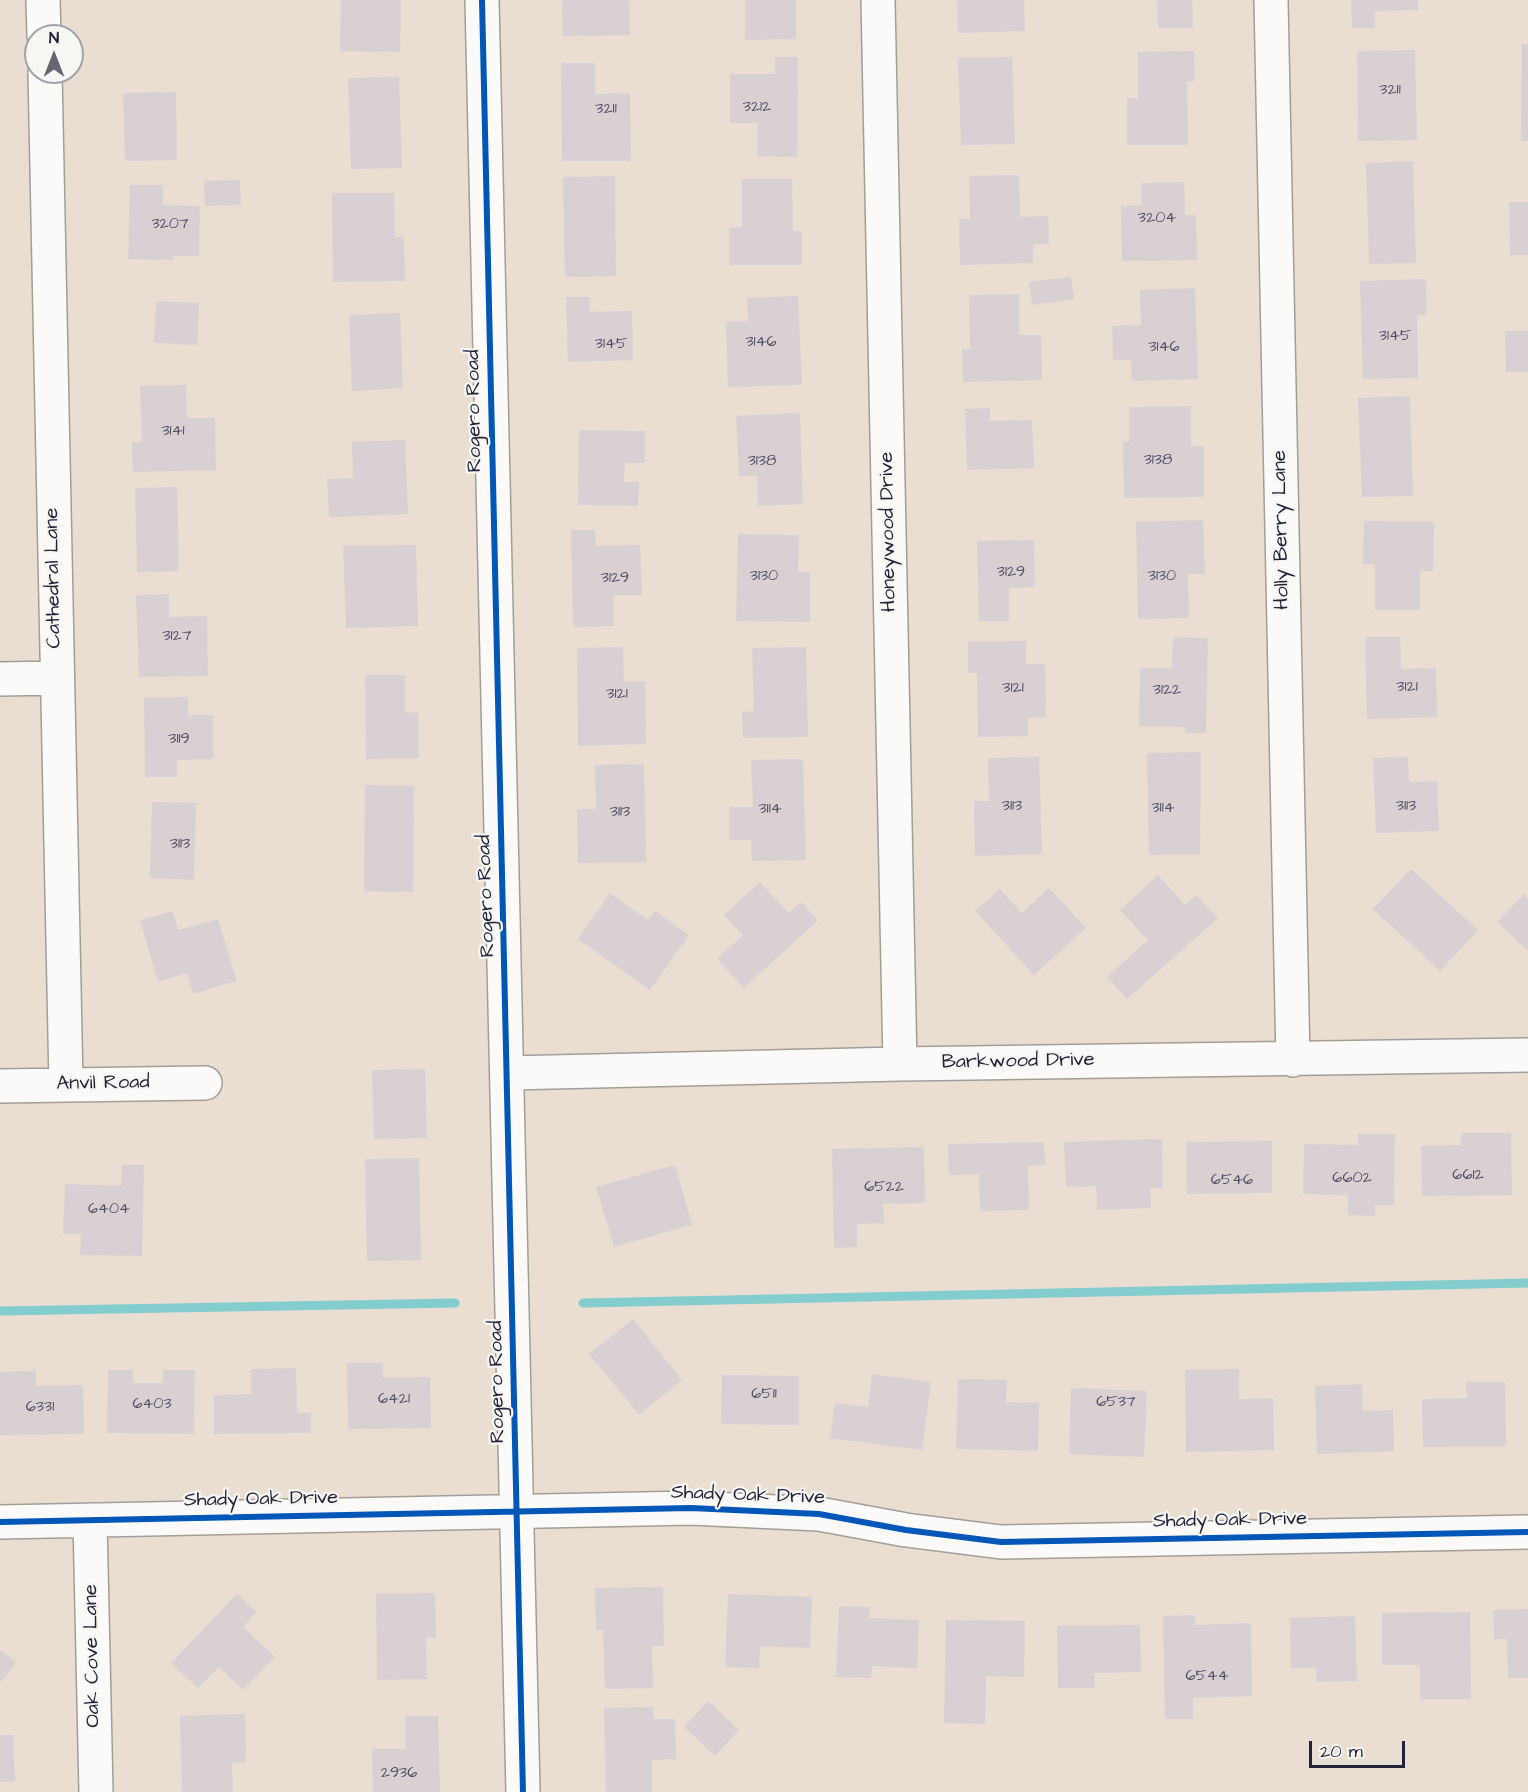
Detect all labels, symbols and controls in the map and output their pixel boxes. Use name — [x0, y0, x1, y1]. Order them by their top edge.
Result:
north arrow — [24, 24, 84, 84]
text: N — [49, 27, 59, 49]
house number: 3211 — [1379, 81, 1401, 101]
house number: 3212 — [743, 98, 771, 118]
house number: 3211 — [595, 100, 617, 120]
house number: 3204 — [1138, 209, 1176, 229]
house number: 3207 — [151, 215, 189, 235]
house number: 3145 — [1379, 327, 1411, 347]
house number: 3146 — [745, 333, 777, 353]
house number: 3145 — [595, 335, 627, 355]
house number: 3146 — [1148, 338, 1180, 358]
street label: Rogero Road — [462, 349, 488, 473]
house number: 3141 — [161, 422, 185, 442]
street label: Holly Berry Lane — [1269, 450, 1295, 610]
house number: 3138 — [1144, 451, 1172, 471]
house number: 3138 — [748, 452, 776, 472]
street label: Honeywood Drive — [876, 452, 902, 612]
street label: Cathedral Lane — [41, 507, 67, 649]
house number: 3129 — [997, 563, 1025, 583]
house number: 3130 — [750, 567, 778, 587]
house number: 3130 — [1148, 567, 1176, 587]
house number: 3129 — [601, 569, 629, 589]
house number: 3127 — [162, 627, 192, 647]
house number: 3121 — [1396, 678, 1418, 698]
house number: 3121 — [1002, 679, 1024, 699]
house number: 3122 — [1153, 681, 1181, 701]
house number: 3121 — [606, 685, 628, 705]
house number: 3119 — [168, 730, 190, 750]
house number: 3113 — [1002, 797, 1022, 817]
house number: 3113 — [1396, 797, 1416, 817]
house number: 3114 — [1151, 799, 1175, 819]
house number: 3114 — [758, 800, 782, 820]
house number: 3113 — [610, 803, 630, 823]
street label: Rogero Road — [473, 834, 501, 958]
house number: 3113 — [170, 835, 190, 855]
street label: Barkwood Drive — [941, 1049, 1095, 1075]
street label: Anvil Road — [56, 1071, 150, 1097]
house number: 6612 — [1452, 1166, 1484, 1186]
house number: 6602 — [1332, 1169, 1372, 1189]
house number: 6546 — [1211, 1171, 1253, 1191]
house number: 6522 — [864, 1178, 904, 1198]
house number: 6404 — [88, 1200, 130, 1220]
street label: Rogero Road — [485, 1320, 511, 1444]
house number: 6511 — [751, 1385, 777, 1405]
house number: 6421 — [378, 1390, 410, 1410]
house number: 6537 — [1096, 1393, 1136, 1413]
house number: 6403 — [132, 1395, 172, 1415]
house number: 6331 — [26, 1398, 54, 1418]
street label: Shady Oak Drive — [670, 1481, 826, 1511]
street label: Shady Oak Drive — [184, 1487, 338, 1513]
street label: Shady Oak Drive — [1153, 1508, 1307, 1534]
street label: Oak Cove Lane — [80, 1584, 106, 1728]
house number: 6544 — [1185, 1667, 1229, 1687]
scale bar — [1312, 1729, 1408, 1767]
text: 20 m — [1320, 1739, 1363, 1764]
house number: 2936 — [381, 1764, 417, 1784]

